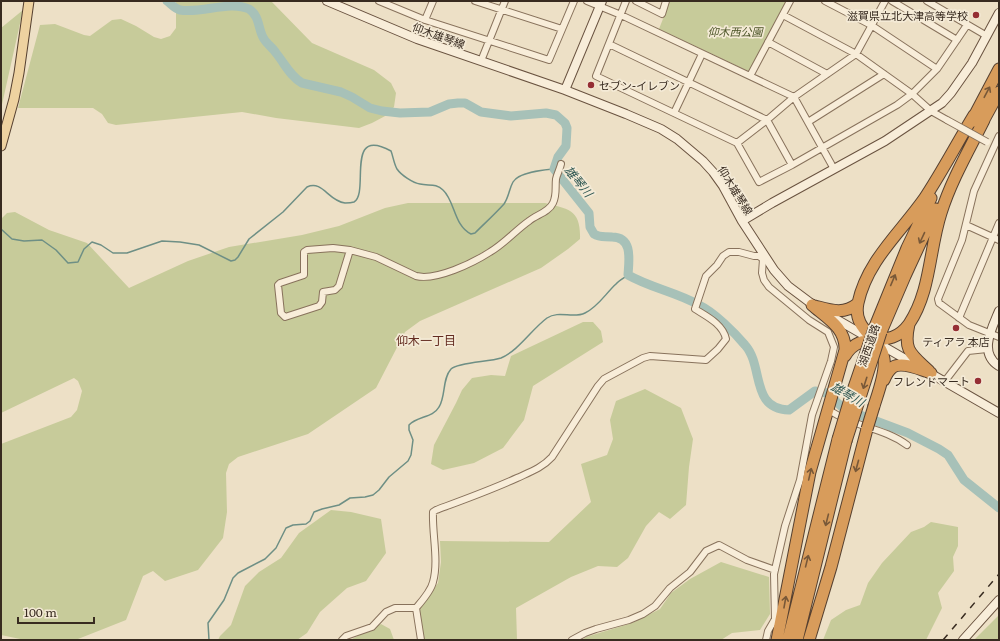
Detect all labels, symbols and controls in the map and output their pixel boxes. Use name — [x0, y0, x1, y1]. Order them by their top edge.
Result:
place label: 滋賀県立北大津高等学校 — [847, 7, 968, 23]
marker: 滋賀県立北大津高等学校 — [971, 10, 981, 20]
street label: 仰木雄琴線 — [410, 18, 468, 52]
park label: 仰木西公園 — [708, 23, 764, 39]
place label: セブン-イレブン — [599, 77, 680, 93]
marker: セブン-イレブン — [586, 80, 596, 90]
one-way arrow — [983, 86, 991, 98]
water label: 雄琴川 — [561, 161, 599, 202]
street label: 仰木雄琴線 — [715, 162, 757, 218]
one-way arrow — [918, 232, 925, 244]
one-way arrow — [890, 274, 898, 286]
street label: 湖西道路 — [853, 322, 883, 368]
marker: ティアラ 本店 — [951, 323, 961, 333]
district label: 仰木一丁目 — [396, 331, 456, 349]
place label: ティアラ 本店 — [922, 333, 990, 349]
place label: フレンドマート — [893, 373, 970, 389]
one-way arrow — [860, 376, 868, 388]
marker: フレンドマート — [973, 376, 983, 386]
water label: 雄琴川 — [828, 377, 870, 412]
one-way arrow — [853, 460, 861, 473]
one-way arrow — [806, 468, 814, 481]
one-way arrow — [823, 513, 830, 526]
one-way arrow — [804, 555, 812, 568]
one-way arrow — [781, 596, 789, 609]
scale bar — [18, 599, 94, 625]
text: 100 m — [24, 603, 57, 621]

